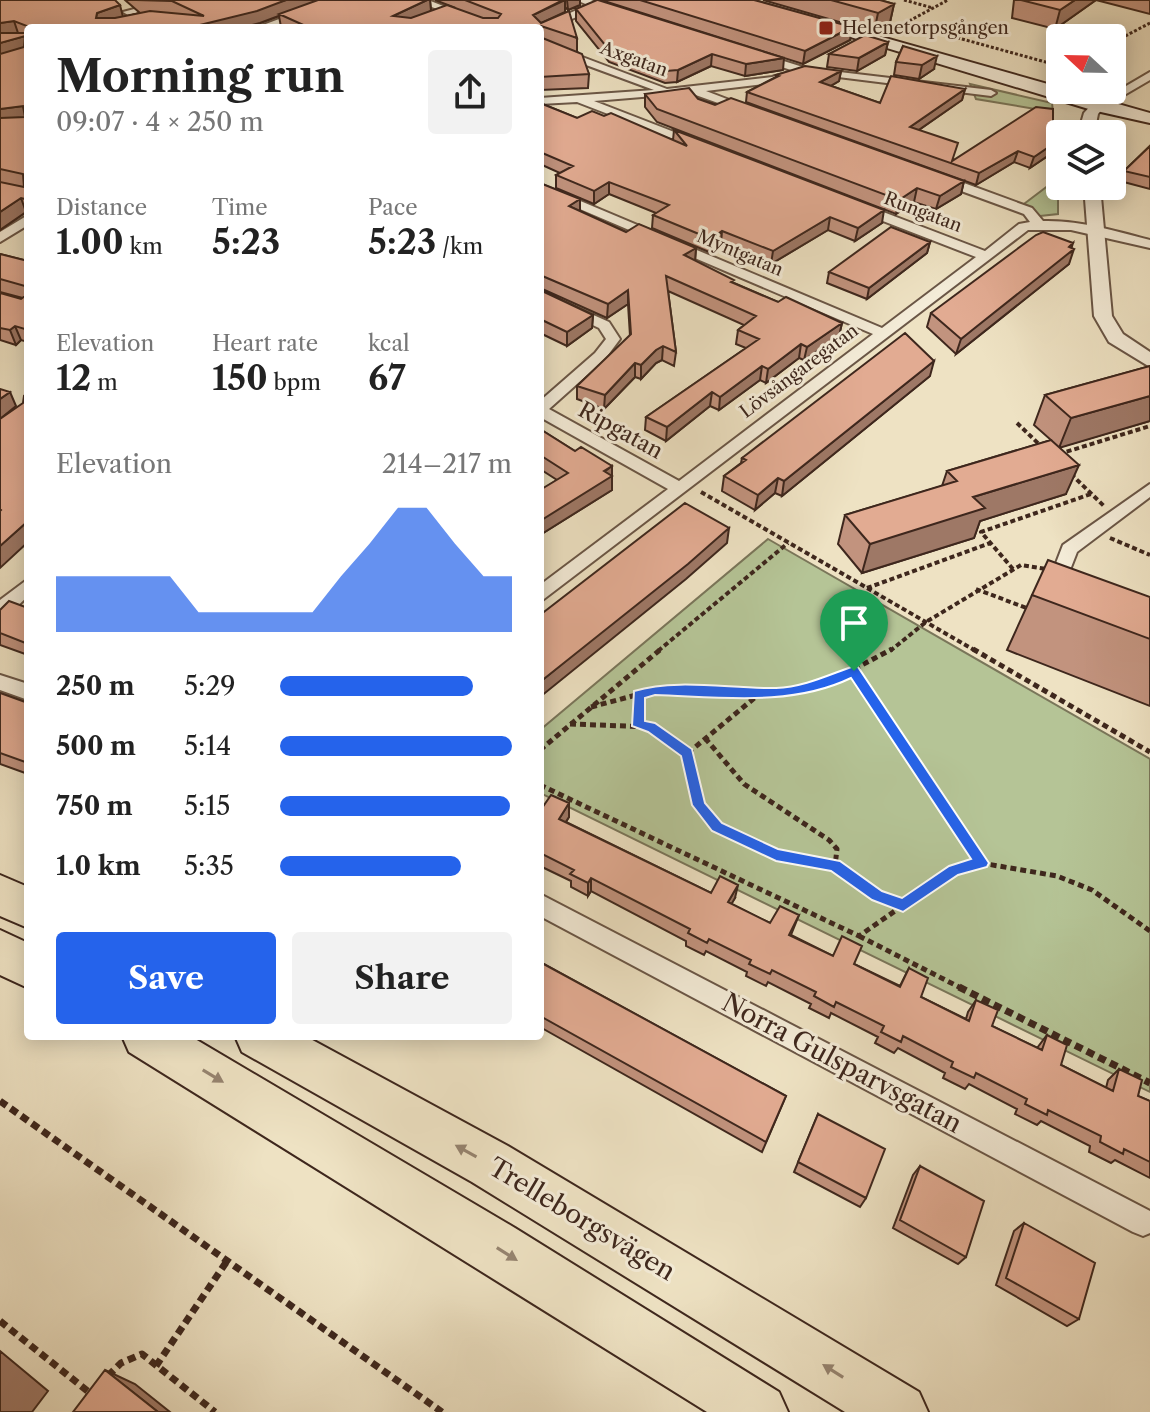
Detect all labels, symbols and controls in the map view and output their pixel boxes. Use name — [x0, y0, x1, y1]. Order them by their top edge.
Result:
place label: Helenetorpsgången — [842, 17, 1009, 39]
marker: Helenetorpsgången — [817, 19, 835, 37]
north arrow — [1046, 24, 1126, 104]
map controls — [1046, 24, 1126, 200]
street label: Axgatan — [596, 36, 671, 81]
text: Morning run — [56, 49, 345, 103]
button: share — [428, 50, 512, 134]
text: 09:07 · 4 × 250 m — [56, 106, 264, 138]
button: layers — [1046, 120, 1126, 200]
street label: Rungatan — [881, 187, 965, 237]
text: Distance — [56, 194, 147, 221]
text: Time — [212, 194, 268, 221]
text: Pace — [368, 194, 418, 221]
text: 1.00 — [56, 221, 124, 263]
text: 5:23 — [212, 221, 280, 263]
text: 5:23 — [368, 221, 436, 263]
street label: Myntgatan — [694, 225, 786, 281]
text: km — [124, 233, 163, 260]
text: /km — [436, 233, 483, 260]
street label: Lövsångaregatan — [735, 319, 863, 423]
text: Elevation — [56, 330, 154, 357]
text: Heart rate — [212, 330, 318, 357]
text: kcal — [368, 330, 410, 357]
text: 12 — [56, 357, 91, 399]
text: 150 — [212, 357, 268, 399]
text: 67 — [368, 357, 406, 399]
text: m — [91, 369, 118, 396]
text: bpm — [268, 369, 321, 396]
street label: Ripgatan — [574, 396, 668, 465]
text: Elevation — [56, 448, 172, 480]
text: 214–217 m — [382, 448, 512, 480]
pin — [820, 589, 888, 671]
icon: arrive — [832, 601, 876, 645]
text: 250 m — [56, 670, 135, 702]
text: 5:29 — [184, 670, 236, 702]
text: 500 m — [56, 730, 136, 762]
text: 5:14 — [184, 730, 231, 762]
text: 750 m — [56, 790, 133, 822]
text: 5:15 — [184, 790, 230, 822]
text: 1.0 km — [56, 850, 141, 882]
text: 5:35 — [184, 850, 234, 882]
button: Save — [56, 932, 276, 1024]
button: Share — [292, 932, 512, 1024]
street label: Norra Gulsparvsgatan — [717, 986, 967, 1140]
one-way arrow — [202, 1068, 224, 1082]
one-way arrow — [455, 1144, 477, 1158]
street label: Trelleborgsvägen — [483, 1151, 681, 1287]
one-way arrow — [496, 1246, 518, 1260]
one-way arrow — [822, 1364, 844, 1378]

